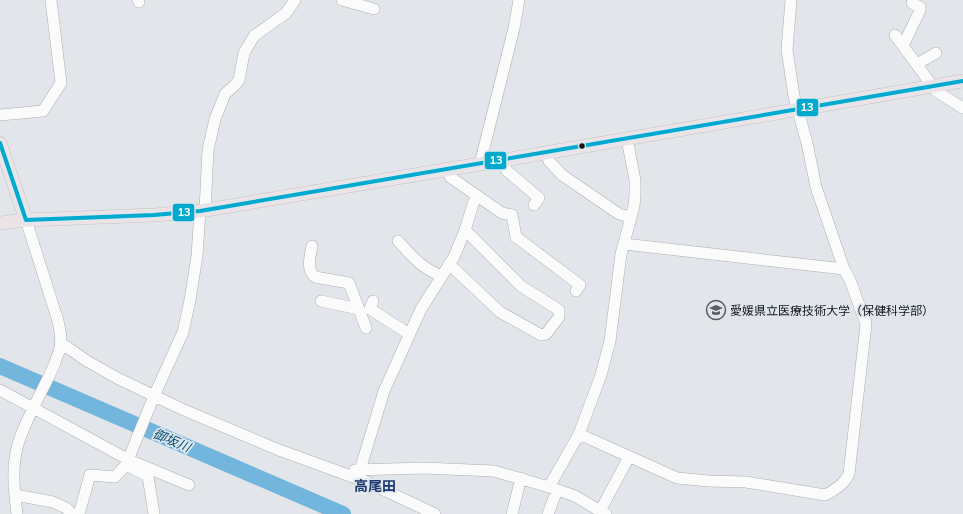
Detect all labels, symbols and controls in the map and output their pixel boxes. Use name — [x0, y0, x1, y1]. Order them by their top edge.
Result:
line badge: 13 — [796, 98, 819, 117]
text: 13 — [800, 100, 814, 114]
unlabelled marker — [577, 141, 587, 151]
line badge: 13 — [484, 151, 507, 170]
text: 13 — [489, 153, 503, 167]
line badge: 13 — [172, 203, 195, 222]
text: 13 — [177, 205, 191, 219]
school or university icon: 愛媛県立医療技術大学（保健科学部） — [705, 299, 727, 321]
place label: 愛媛県立医療技術大学（保健科学部） — [730, 303, 934, 318]
water label: 御坂川 — [151, 425, 195, 456]
district label: 高尾田 — [354, 477, 396, 495]

